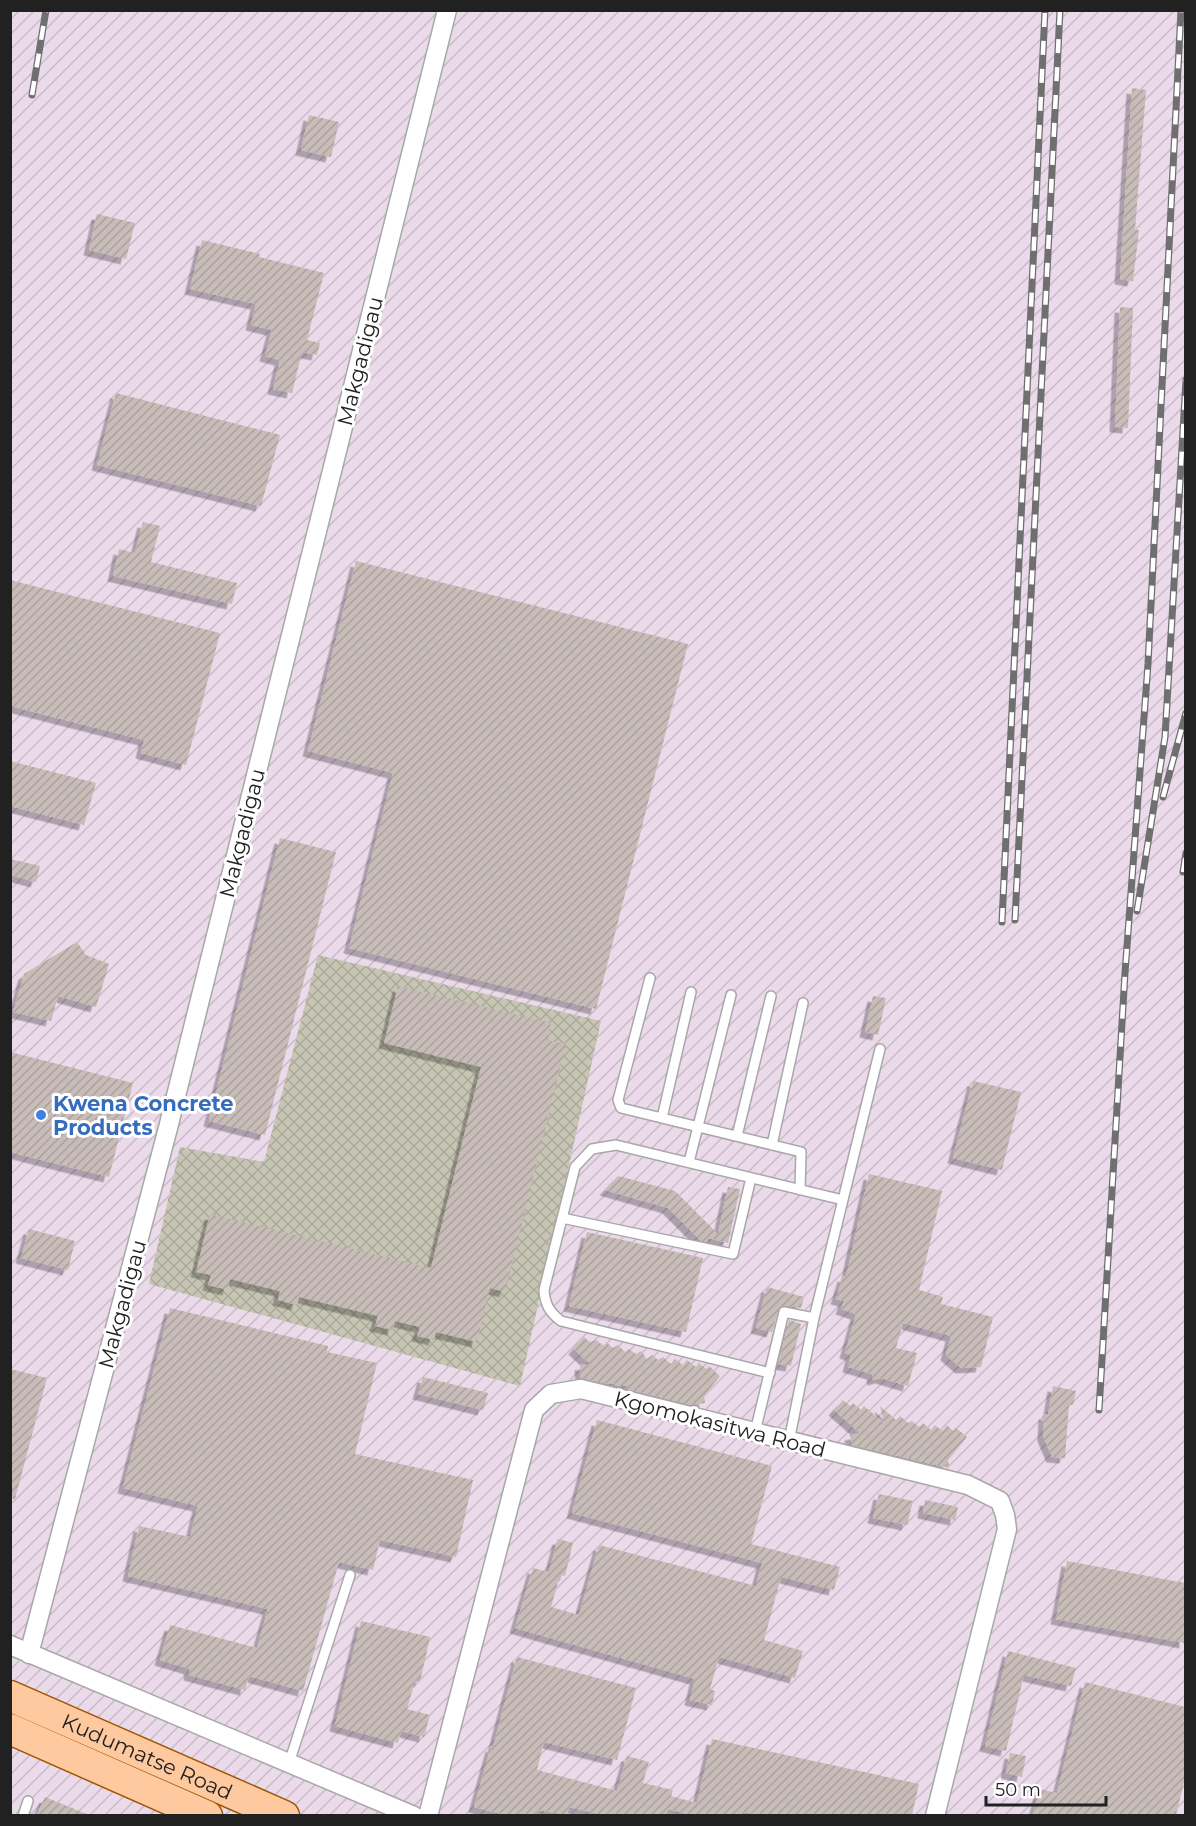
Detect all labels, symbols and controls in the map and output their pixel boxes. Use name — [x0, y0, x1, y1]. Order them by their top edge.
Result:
street label: Makgadigau — [332, 294, 388, 428]
street label: Makgadigau — [214, 766, 270, 900]
place label: Kwena Concrete Products — [53, 1091, 234, 1140]
marker: Kwena Concrete Products — [34, 1108, 48, 1122]
street label: Makgadigau — [93, 1237, 151, 1371]
street label: Kgomokasitwa Road — [612, 1386, 828, 1462]
street label: Kudumatse Road — [58, 1708, 237, 1804]
scale bar — [986, 1769, 1106, 1807]
text: 50 m — [995, 1779, 1041, 1801]

